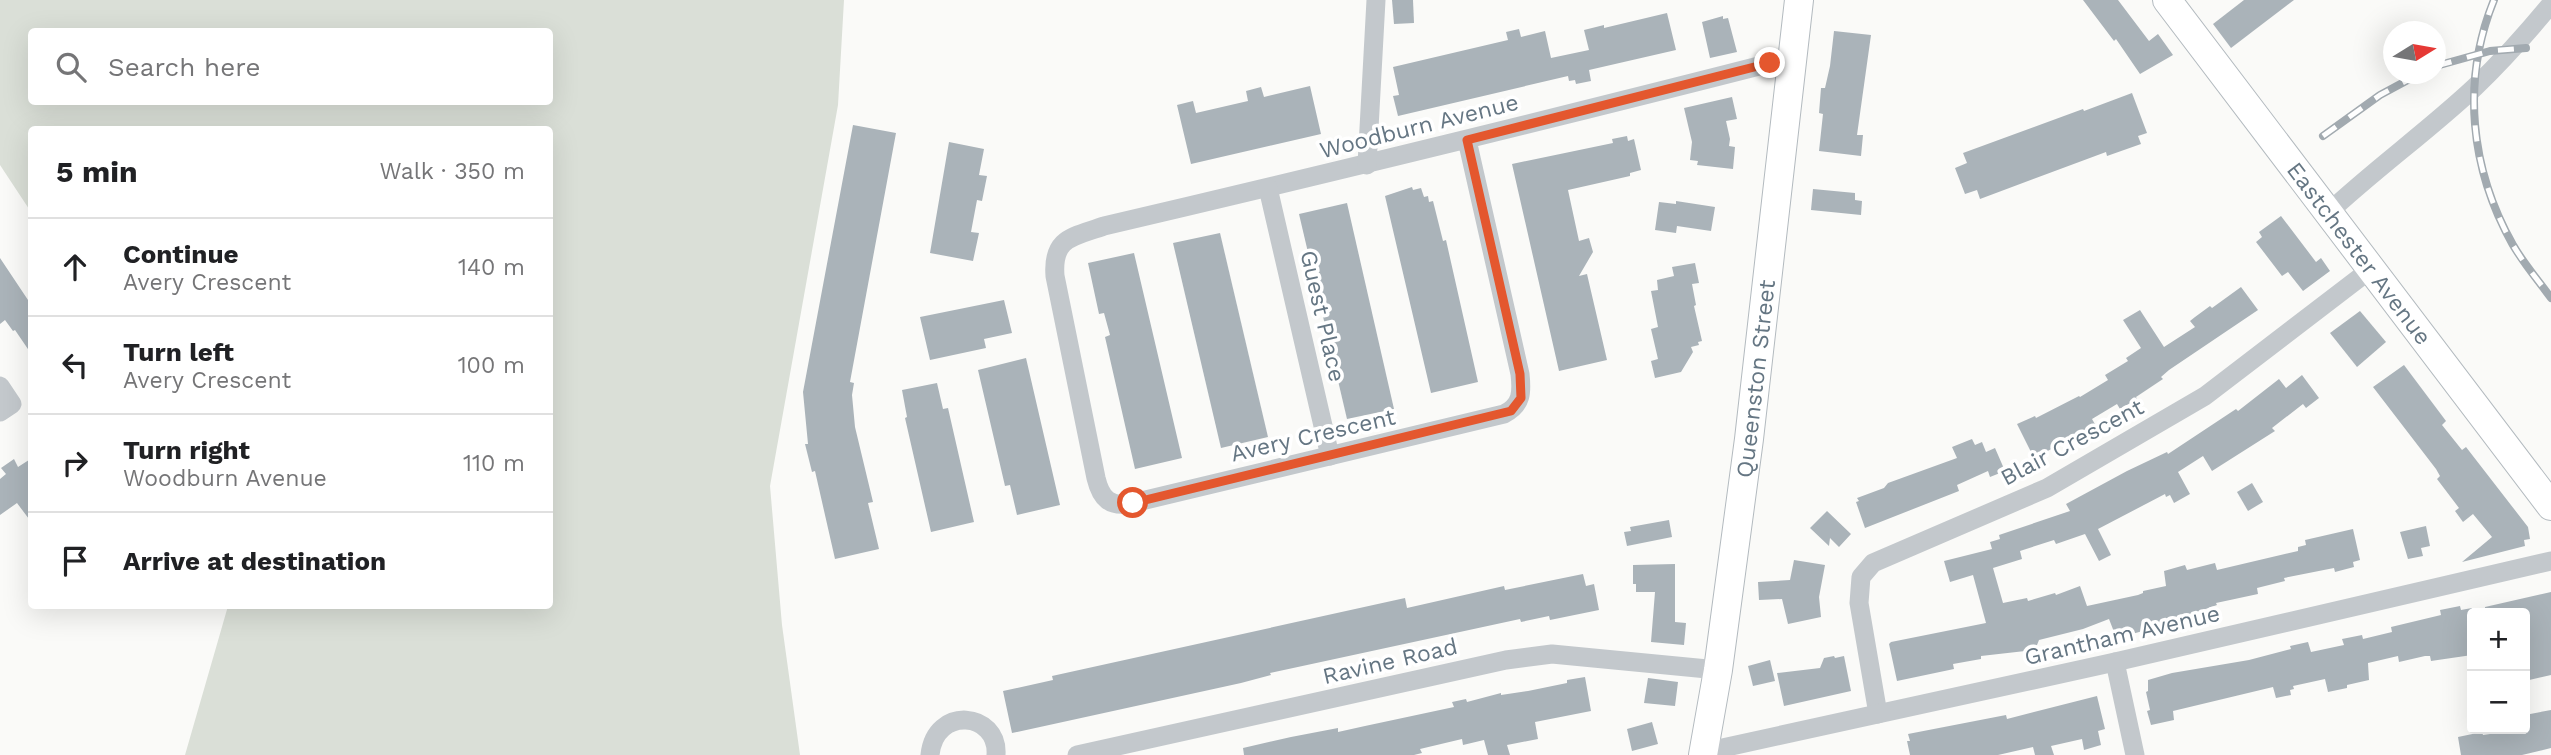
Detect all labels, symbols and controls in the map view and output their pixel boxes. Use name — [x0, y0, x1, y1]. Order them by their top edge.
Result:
north arrow — [2383, 21, 2446, 84]
search box — [28, 28, 553, 105]
route end — [1754, 47, 1785, 78]
icon: search — [52, 48, 90, 86]
text: Search here — [108, 52, 260, 82]
street label: Woodburn Avenue — [1317, 89, 1521, 164]
text: 5 min — [56, 154, 138, 189]
street label: Eastchester Avenue — [2281, 157, 2437, 350]
text: Walk · 350 m — [379, 158, 525, 185]
text: Continue — [123, 239, 239, 269]
icon: ahead — [56, 248, 94, 286]
street label: Guest Place — [1294, 248, 1351, 384]
text: 140 m — [458, 254, 525, 281]
text: Avery Crescent — [123, 269, 291, 296]
street label: Queenston Street — [1731, 278, 1781, 479]
text: Turn left — [123, 337, 234, 367]
icon: left — [56, 346, 94, 384]
text: 100 m — [458, 352, 525, 379]
text: Avery Crescent — [123, 367, 291, 394]
street label: Blair Crescent — [1996, 393, 2149, 491]
street label: Avery Crescent — [1228, 403, 1398, 468]
text: Turn right — [123, 435, 250, 465]
icon: right — [56, 444, 94, 482]
text: 110 m — [463, 450, 525, 477]
text: Woodburn Avenue — [123, 465, 327, 492]
route start — [1117, 487, 1148, 518]
icon: arrive — [56, 542, 94, 580]
text: Arrive at destination — [123, 546, 386, 576]
street label: Grantham Avenue — [2022, 600, 2223, 671]
map controls — [2467, 608, 2530, 734]
button: + — [2467, 608, 2530, 671]
street label: Ravine Road — [1320, 633, 1460, 690]
button: − — [2467, 671, 2530, 734]

